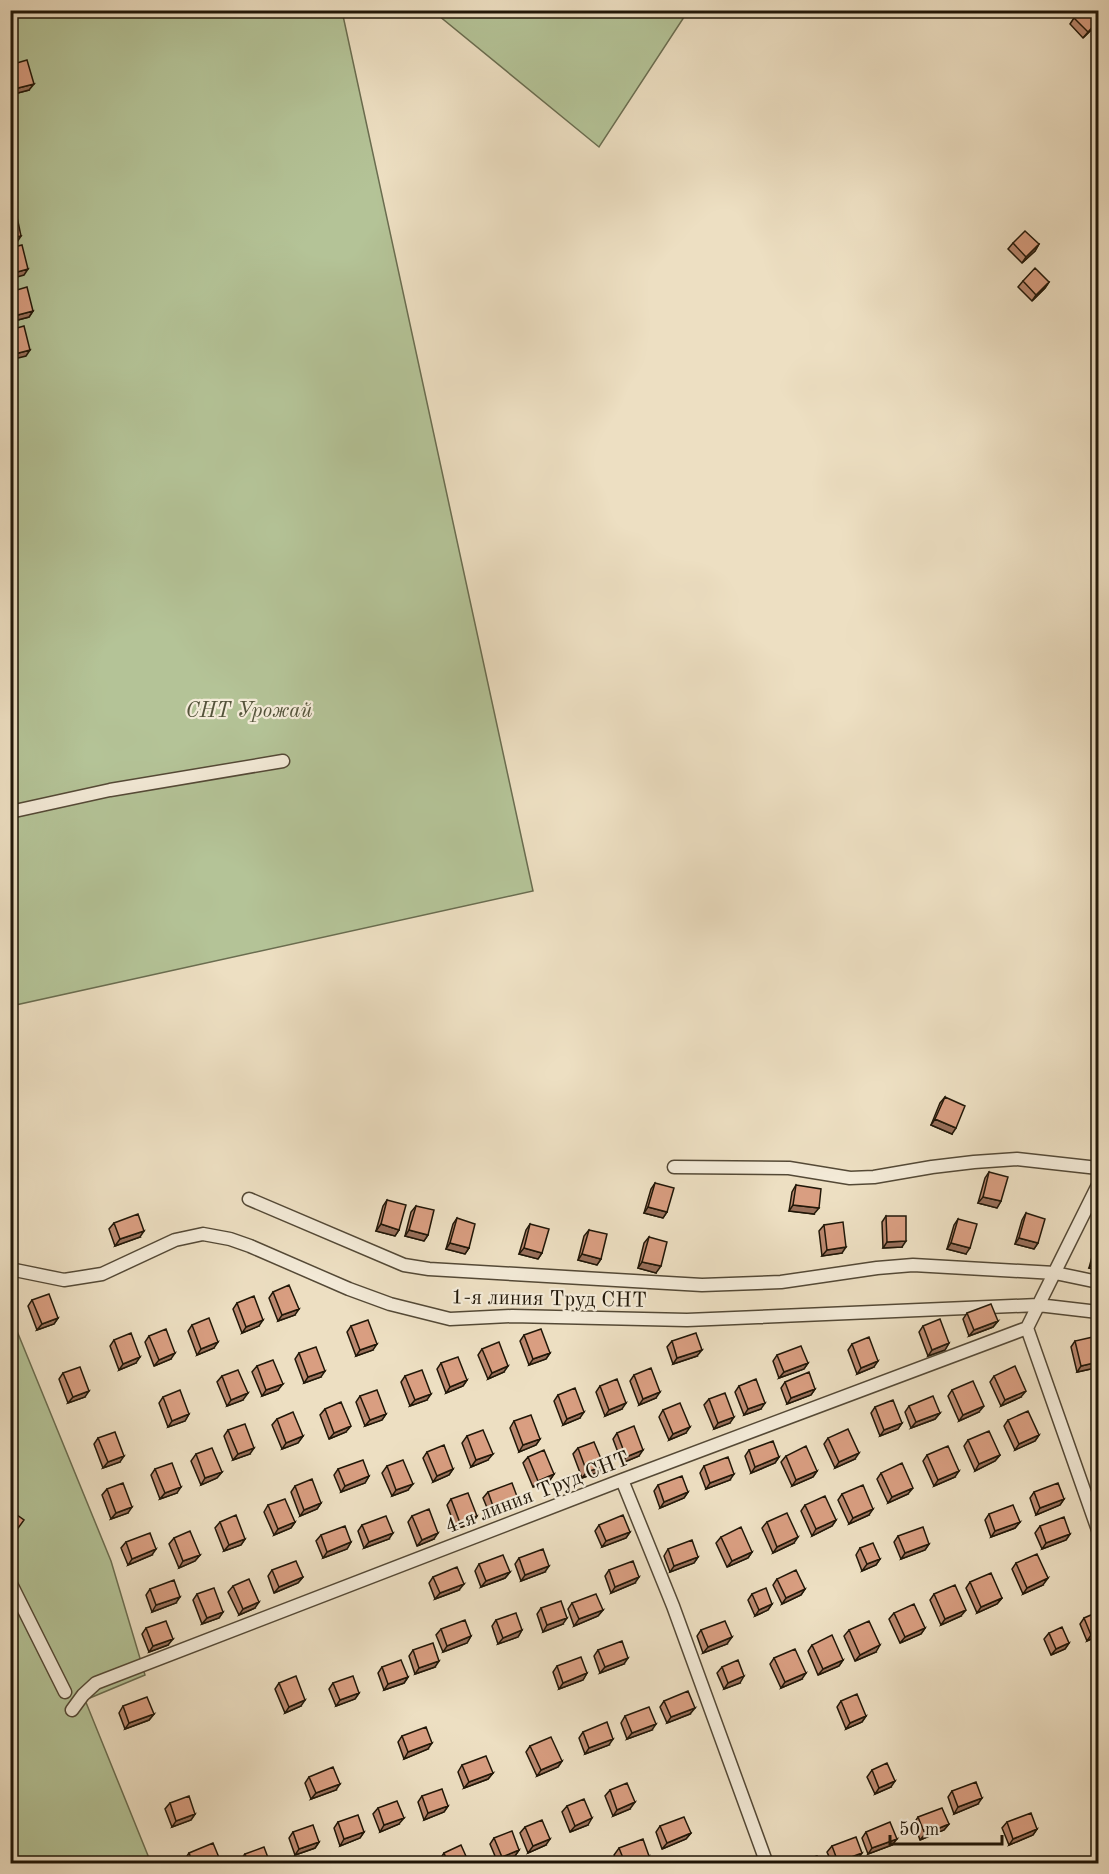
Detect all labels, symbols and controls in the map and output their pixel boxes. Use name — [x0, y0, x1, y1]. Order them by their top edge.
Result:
park label: СНТ Урожай — [185, 701, 313, 722]
street label: 1-я линия Труд СНТ — [451, 1287, 647, 1312]
street label: 4-я линия Труд СНТ — [442, 1449, 633, 1538]
scale bar — [890, 1808, 1002, 1846]
text: 50 m — [899, 1821, 939, 1839]

